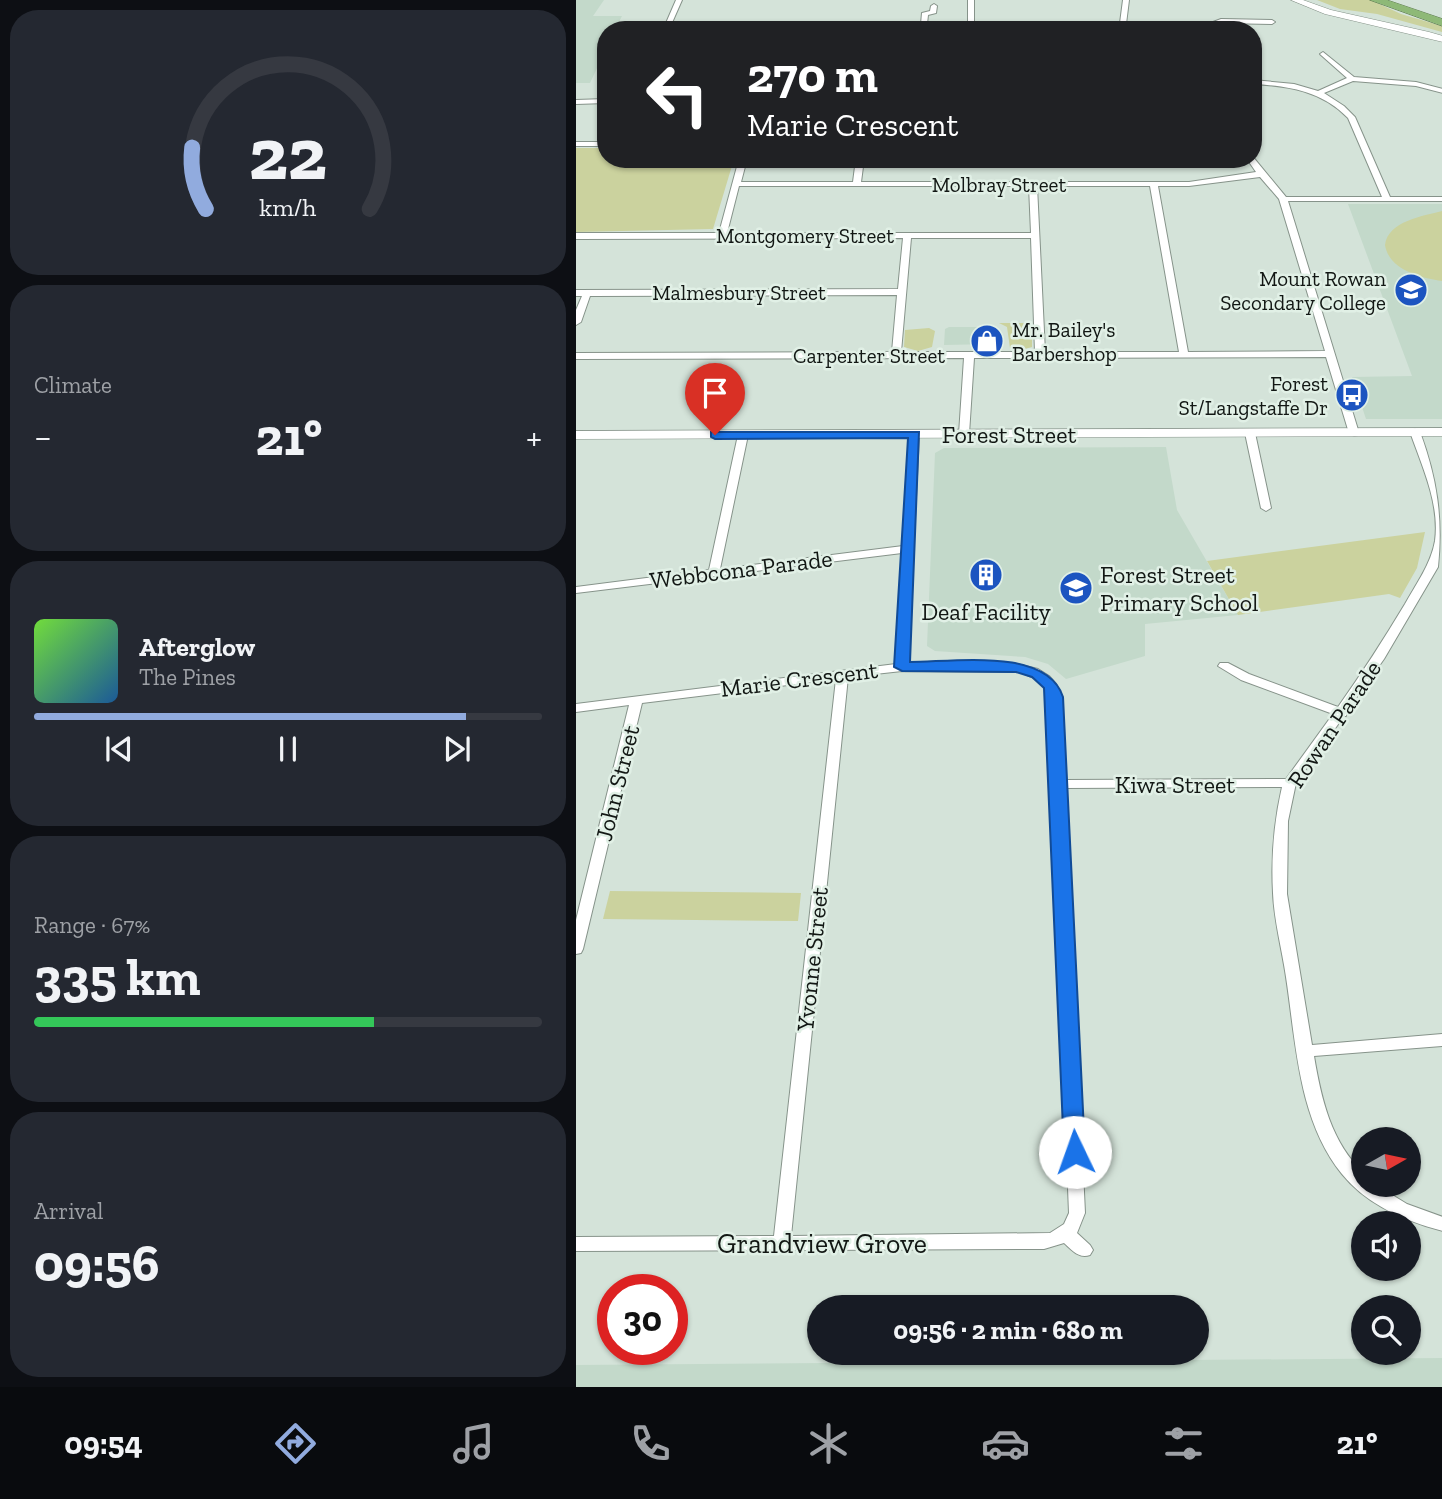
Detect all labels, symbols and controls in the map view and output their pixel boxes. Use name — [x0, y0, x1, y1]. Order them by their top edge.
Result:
text: 270 m — [747, 46, 878, 105]
icon: left — [632, 49, 723, 140]
text: Marie Crescent — [747, 106, 958, 144]
text: 22 — [249, 110, 327, 198]
street label: Molbray Street — [932, 172, 1066, 197]
text: km/h — [259, 192, 317, 222]
street label: Montgomery Street — [716, 223, 894, 248]
place label: Mount Rowan Secondary College — [1220, 266, 1386, 315]
school or university icon: Mount Rowan Secondary College — [1392, 271, 1430, 309]
street label: Malmesbury Street — [652, 280, 826, 305]
place label: Mr. Bailey's Barbershop — [1012, 317, 1117, 366]
shop icon: Mr. Bailey's Barbershop — [968, 322, 1006, 360]
street label: Carpenter Street — [793, 343, 945, 368]
pin — [685, 363, 745, 435]
text: Climate — [34, 371, 112, 399]
place label: Forest St/Langstaffe Dr — [1179, 371, 1328, 420]
icon: arrive — [696, 374, 734, 412]
bus stop icon: Forest St/Langstaffe Dr — [1333, 376, 1371, 414]
text: 21° — [255, 406, 322, 468]
text: − — [34, 414, 52, 460]
text: + — [526, 414, 542, 460]
street label: Forest Street — [942, 420, 1076, 449]
street label: Webbcona Parade — [648, 543, 834, 595]
building icon: Deaf Facility — [967, 556, 1005, 594]
place label: Forest Street Primary School — [1100, 560, 1258, 617]
school or university icon: Forest Street Primary School — [1057, 569, 1095, 607]
place label: Deaf Facility — [921, 597, 1052, 626]
text: Afterglow — [139, 631, 255, 663]
street label: Marie Crescent — [719, 655, 879, 703]
street label: Rowan Parade — [1281, 655, 1387, 793]
text: The Pines — [139, 663, 236, 691]
street label: John Street — [589, 722, 645, 844]
icon: previous — [100, 730, 138, 768]
icon: pause — [269, 730, 307, 768]
icon: next — [438, 730, 476, 768]
street label: Kiwa Street — [1115, 770, 1235, 799]
street label: Yvonne Street — [790, 885, 834, 1034]
text: Range · 67% — [34, 911, 150, 939]
text: 335 km — [34, 946, 201, 1008]
position arrow — [1038, 1115, 1112, 1189]
north arrow — [1351, 1127, 1421, 1197]
map controls — [1351, 1127, 1421, 1365]
text: Arrival — [34, 1197, 103, 1225]
button: sound — [1351, 1211, 1421, 1281]
street label: Grandview Grove — [717, 1227, 927, 1260]
text: 09:56 — [34, 1232, 160, 1294]
speed limit sign: 30 — [597, 1274, 688, 1365]
button: search — [1351, 1295, 1421, 1365]
text: 09:56 · 2 min · 680 m — [893, 1314, 1123, 1346]
icon: directions — [271, 1419, 320, 1468]
icon: music — [449, 1419, 498, 1468]
icon: phone — [626, 1419, 675, 1468]
icon: climate — [804, 1419, 853, 1468]
icon: car — [981, 1419, 1030, 1468]
icon: filters — [1159, 1419, 1208, 1468]
text: 09:54 — [64, 1424, 143, 1462]
text: 21° — [1337, 1424, 1378, 1462]

